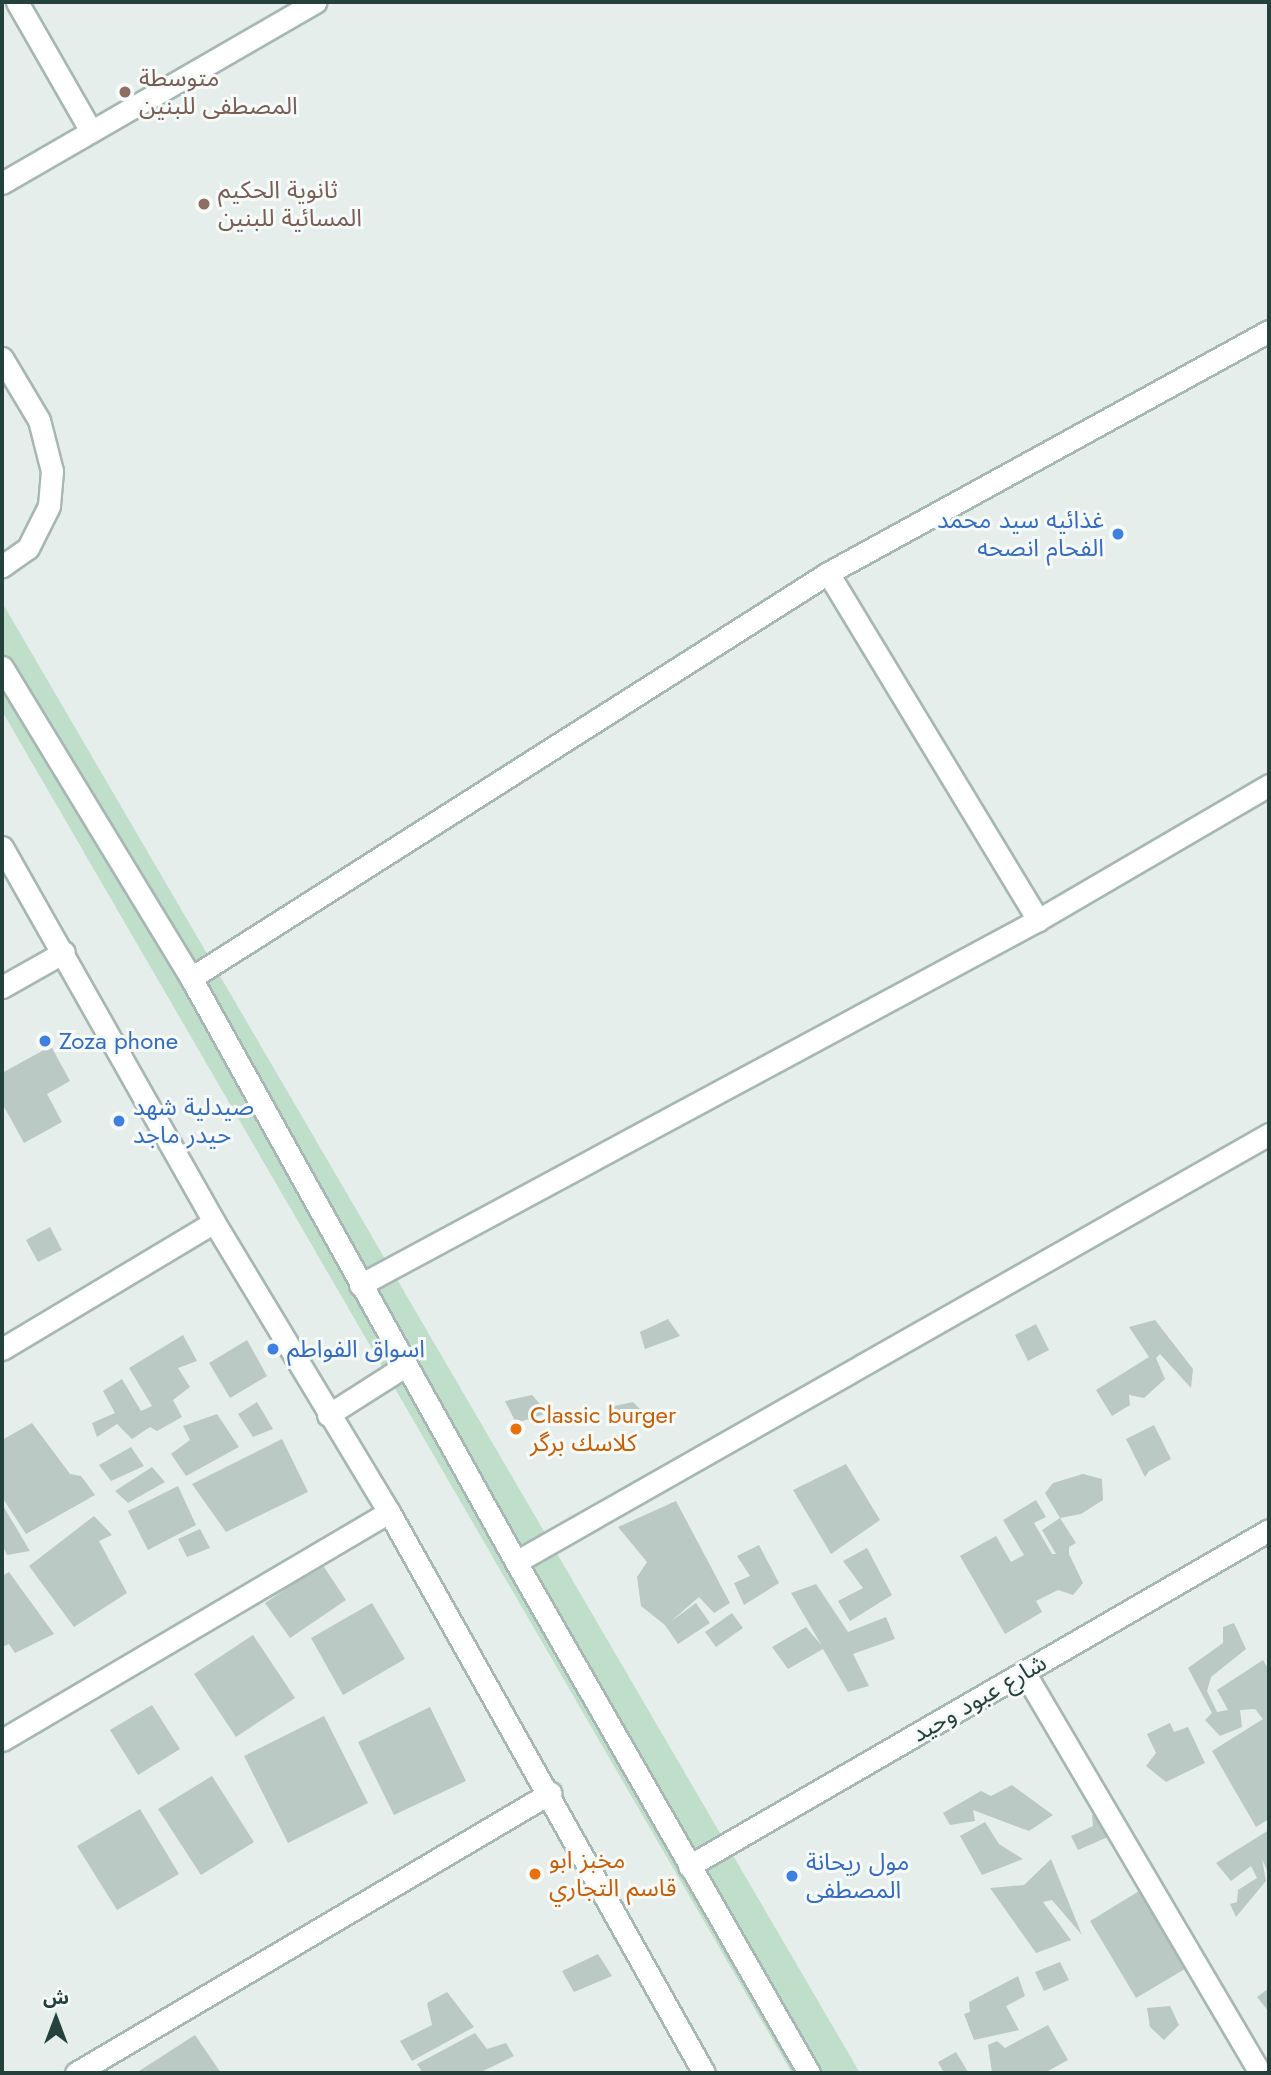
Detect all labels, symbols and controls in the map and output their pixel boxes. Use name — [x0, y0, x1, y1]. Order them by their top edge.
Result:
place label: متوسطة المصطفى للبنين — [139, 64, 298, 120]
marker: متوسطة المصطفى للبنين — [117, 84, 133, 100]
place label: ثانوية الحكيم المسائية للبنين — [218, 176, 362, 232]
marker: ثانوية الحكيم المسائية للبنين — [196, 196, 212, 212]
place label: غذائيه سيد محمد الفحام انصحه — [937, 506, 1104, 562]
marker: غذائيه سيد محمد الفحام انصحه — [1110, 526, 1126, 542]
place label: Zoza phone — [59, 1027, 178, 1055]
marker: Zoza phone — [37, 1033, 53, 1049]
place label: صيدلية شهد حيدر ماجد — [133, 1093, 254, 1149]
marker: صيدلية شهد حيدر ماجد — [111, 1113, 127, 1129]
place label: اسواق الفواطم — [287, 1335, 425, 1363]
marker: اسواق الفواطم — [265, 1341, 281, 1357]
place label: Classic burger كلاسك برگر — [530, 1401, 676, 1457]
marker: Classic burger كلاسك برگر — [508, 1421, 524, 1437]
street label: شارع عبود وحيد — [906, 1648, 1052, 1748]
place label: مخبز ابو قاسم التجاري — [549, 1846, 676, 1902]
place label: مول ريحانة المصطفى — [806, 1848, 909, 1904]
marker: مخبز ابو قاسم التجاري — [527, 1866, 543, 1882]
marker: مول ريحانة المصطفى — [784, 1868, 800, 1884]
north arrow — [21, 1984, 91, 2054]
text: ش — [43, 1984, 69, 2011]

